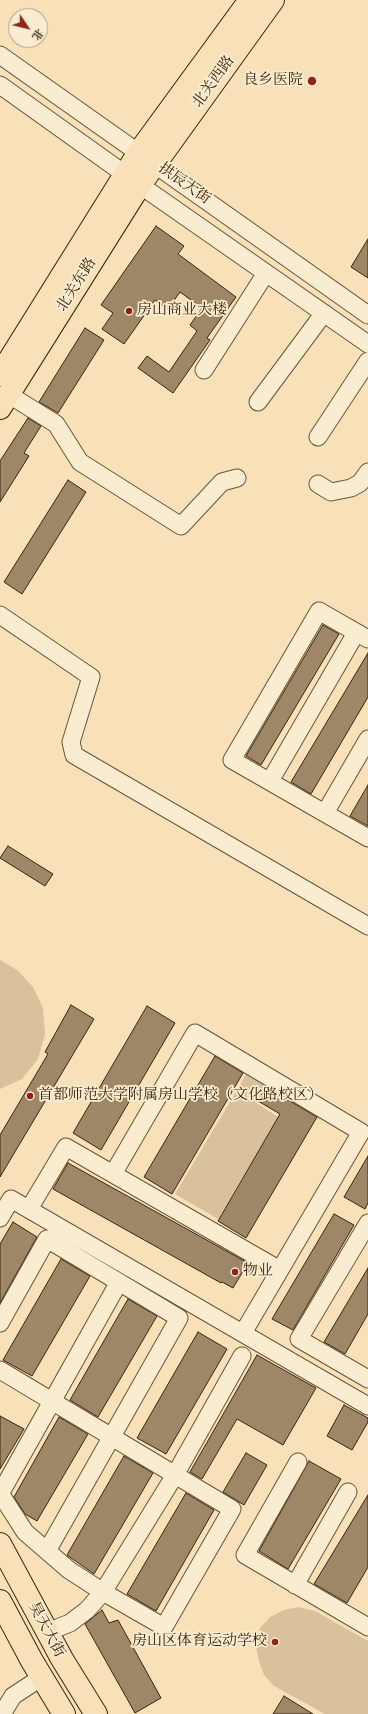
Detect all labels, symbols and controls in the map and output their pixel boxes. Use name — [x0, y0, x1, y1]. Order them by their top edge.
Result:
north arrow — [8, 8, 48, 48]
text: 北 — [28, 26, 47, 43]
street label: 北关西路 — [189, 52, 239, 112]
place label: 良乡医院 — [243, 72, 303, 90]
marker: 良乡医院 — [306, 75, 318, 87]
street label: 拱辰大街 — [154, 159, 214, 209]
street label: 北关东路 — [53, 255, 101, 315]
place label: 房山商业大楼 — [137, 302, 227, 320]
marker: 房山商业大楼 — [124, 306, 134, 316]
place label: 首都师范大学附属房山学校（文化路校区） — [38, 1087, 323, 1105]
marker: 首都师范大学附属房山学校（文化路校区） — [25, 1091, 35, 1101]
place label: 物业 — [243, 1263, 273, 1281]
marker: 物业 — [230, 1267, 240, 1277]
street label: 昊天大街 — [24, 1599, 68, 1661]
place label: 房山区体育运动学校 — [132, 1633, 267, 1651]
marker: 房山区体育运动学校 — [270, 1637, 280, 1647]

